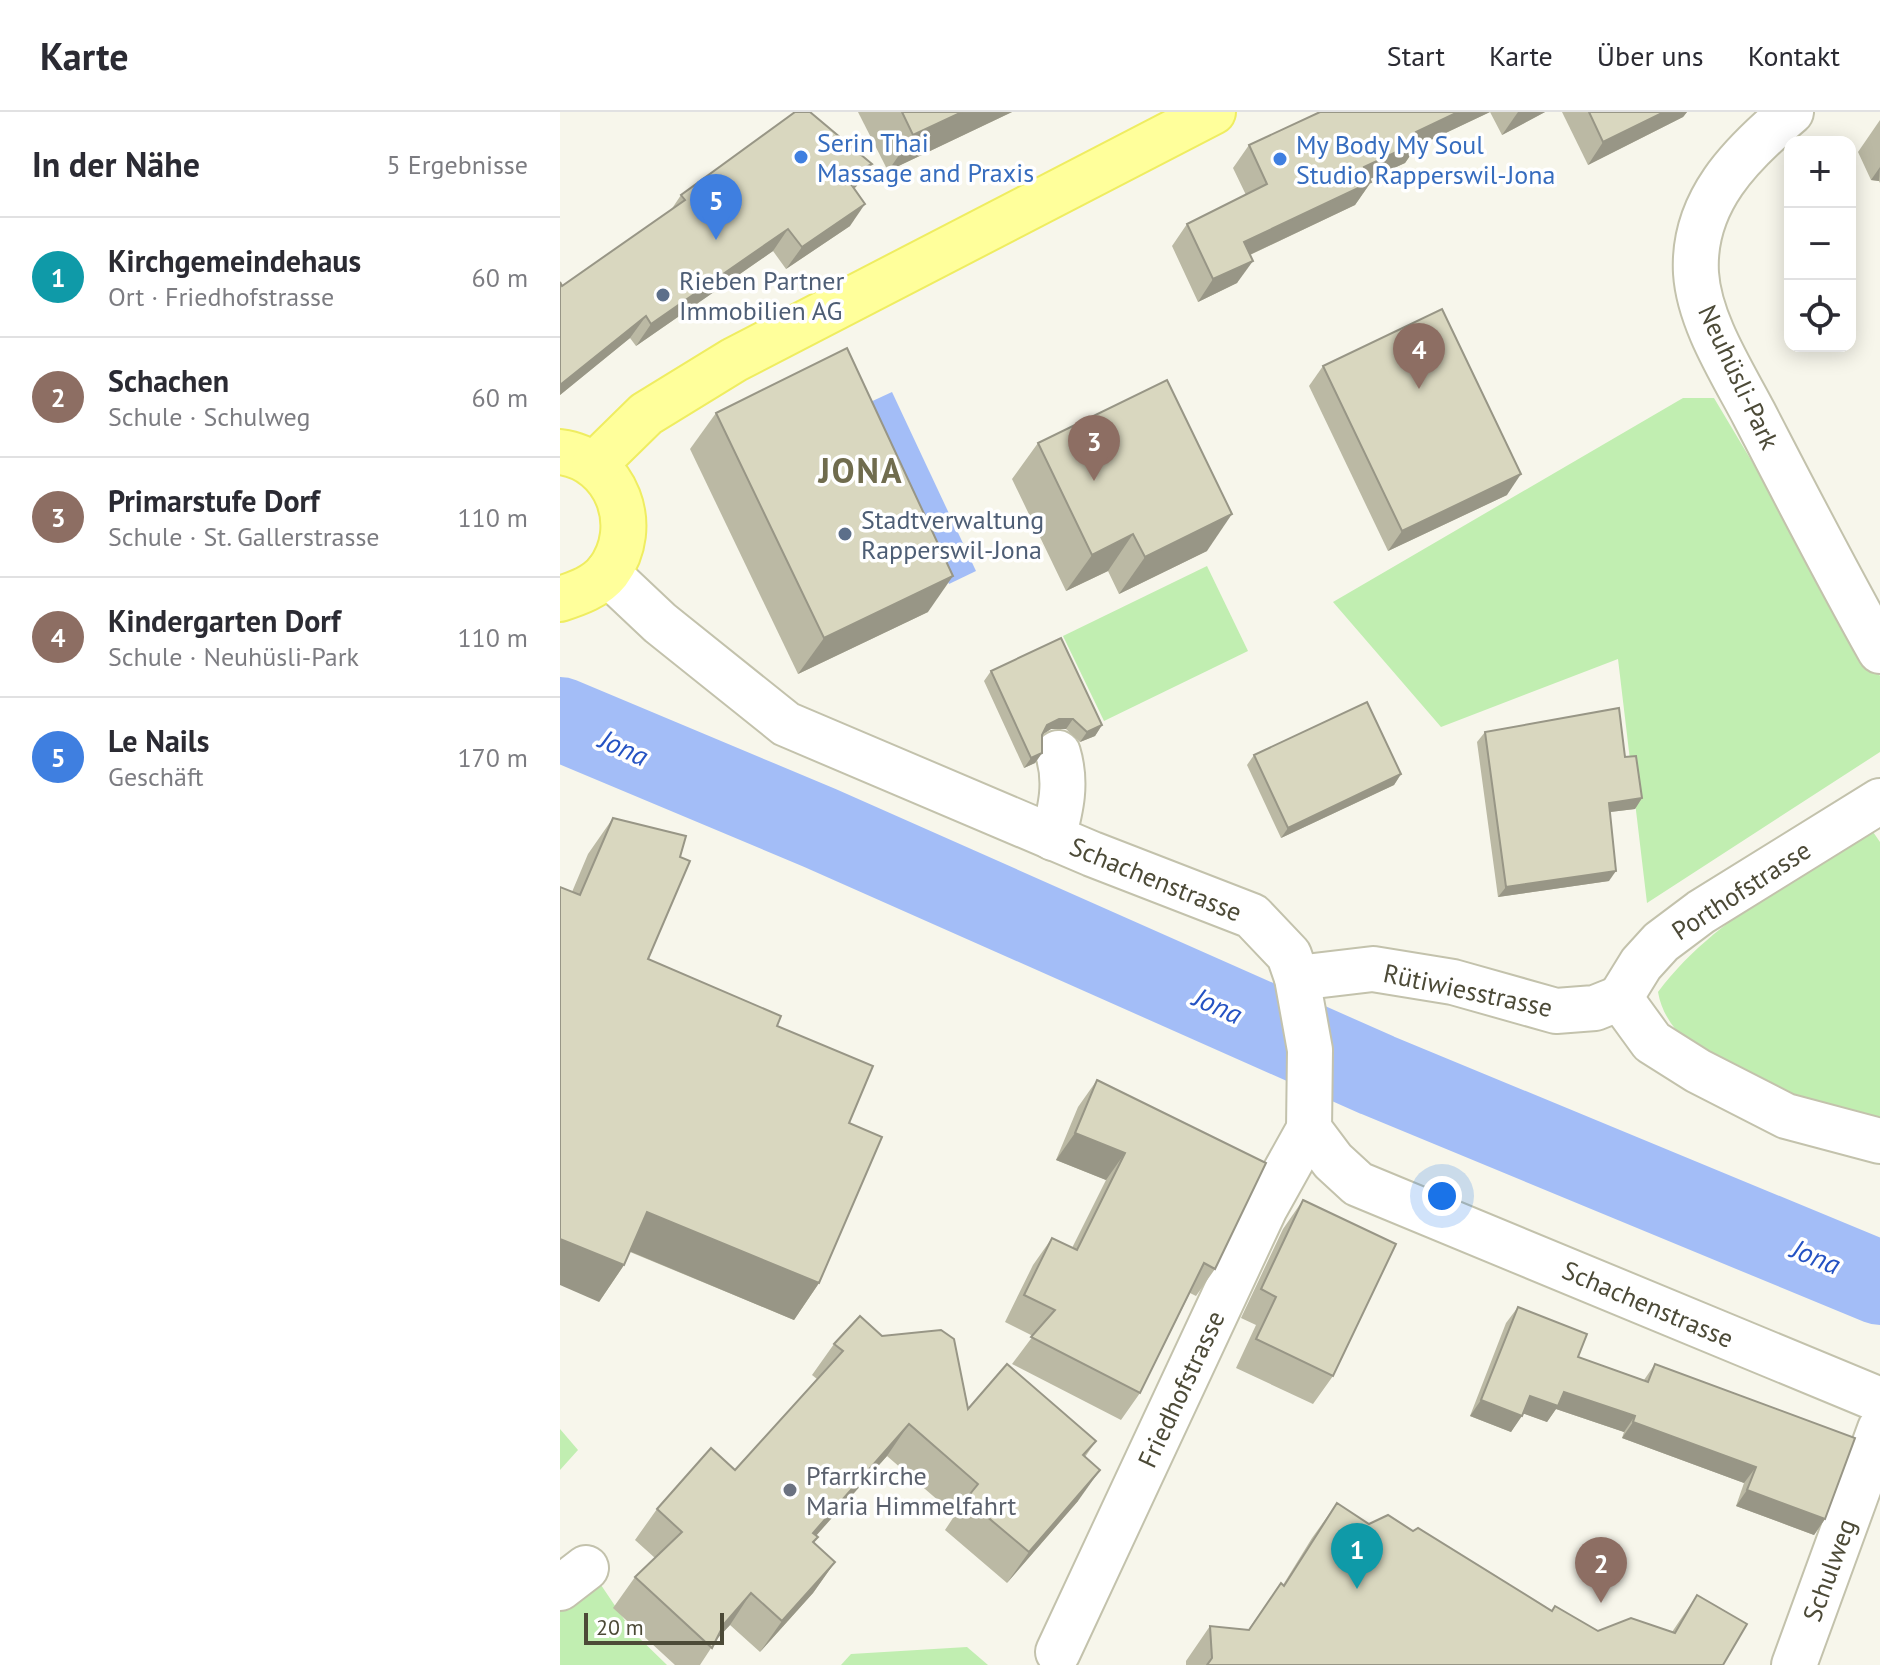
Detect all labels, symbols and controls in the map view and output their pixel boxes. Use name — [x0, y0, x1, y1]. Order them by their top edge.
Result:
text: Karte — [40, 31, 129, 80]
text: Start — [1387, 37, 1445, 74]
text: Karte — [1489, 37, 1553, 74]
text: Über uns — [1597, 37, 1704, 74]
text: Kontakt — [1748, 37, 1840, 74]
place label: Serin Thai Massage and Praxis — [817, 126, 1034, 189]
place label: My Body My Soul Studio Rapperswil-Jona — [1296, 128, 1555, 191]
map controls — [1784, 136, 1856, 352]
button: + — [1784, 136, 1856, 208]
text: In der Nähe — [32, 142, 200, 186]
text: 5 Ergebnisse — [387, 148, 528, 181]
marker: Serin Thai Massage and Praxis — [792, 148, 810, 166]
marker: My Body My Soul Studio Rapperswil-Jona — [1271, 150, 1289, 168]
pin: 5 — [690, 174, 742, 240]
button: − — [1784, 208, 1856, 280]
text: Kirchgemeindehaus — [108, 241, 361, 280]
text: 1 — [51, 261, 65, 294]
text: 60 m — [472, 261, 528, 294]
place label: Rieben Partner Immobilien AG — [679, 264, 844, 327]
text: Ort · Friedhofstrasse — [108, 280, 334, 313]
button: locate — [1784, 280, 1856, 352]
marker: Rieben Partner Immobilien AG — [654, 286, 672, 304]
street label: Neuhüsli-Park — [1691, 299, 1787, 455]
pin: 4 — [1393, 323, 1445, 389]
text: Schachen — [108, 361, 229, 400]
text: 2 — [51, 381, 65, 414]
text: 60 m — [472, 381, 528, 414]
text: Schule · Schulweg — [108, 400, 310, 433]
pin: 3 — [1068, 415, 1120, 481]
district label: JONA — [817, 448, 904, 492]
text: Primarstufe Dorf — [108, 481, 320, 520]
text: 3 — [51, 501, 65, 534]
text: 110 m — [457, 501, 528, 534]
place label: Stadtverwaltung Rapperswil-Jona — [861, 503, 1044, 566]
text: Schule · St. Gallerstrasse — [108, 520, 380, 553]
marker: Stadtverwaltung Rapperswil-Jona — [836, 525, 854, 543]
text: Kindergarten Dorf — [108, 601, 341, 640]
text: 4 — [51, 621, 65, 654]
text: 110 m — [457, 621, 528, 654]
text: Schule · Neuhüsli-Park — [108, 640, 359, 673]
water label: Jona — [592, 719, 655, 774]
text: Le Nails — [108, 721, 209, 760]
text: 5 — [51, 741, 65, 774]
text: 170 m — [457, 741, 528, 774]
text: Geschäft — [108, 760, 204, 793]
street label: Schachenstrasse — [1065, 829, 1247, 929]
street label: Porthofstrasse — [1665, 833, 1817, 947]
street label: Rütiwiesstrasse — [1381, 956, 1555, 1024]
water label: Jona — [1186, 977, 1249, 1032]
your location — [1422, 1176, 1462, 1216]
water label: Jona — [1784, 1229, 1846, 1283]
street label: Schachenstrasse — [1557, 1253, 1739, 1355]
street label: Friedhofstrasse — [1130, 1305, 1232, 1473]
place label: Pfarrkirche Maria Himmelfahrt — [806, 1459, 1017, 1522]
marker: Pfarrkirche Maria Himmelfahrt — [781, 1481, 799, 1499]
street label: Schulweg — [1795, 1514, 1863, 1626]
pin: 1 — [1331, 1523, 1383, 1589]
pin: 2 — [1575, 1537, 1627, 1603]
scale bar — [584, 1609, 724, 1645]
text: 20 m — [596, 1613, 644, 1641]

